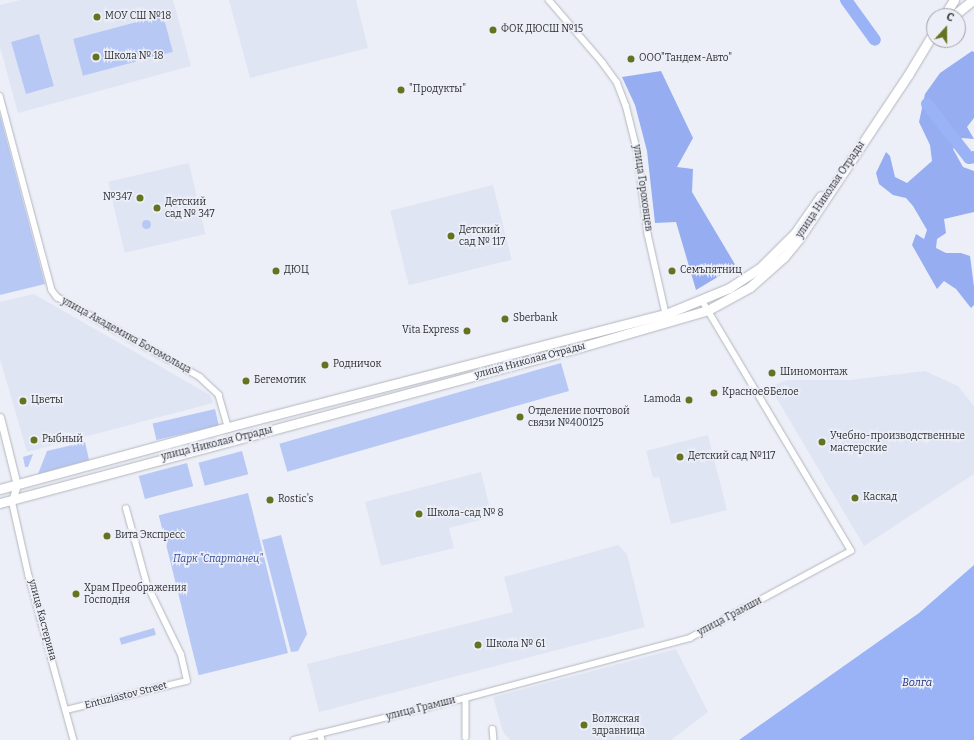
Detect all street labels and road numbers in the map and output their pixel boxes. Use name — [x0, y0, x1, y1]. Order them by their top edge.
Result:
street label: улица Николая Отрады — [794, 139, 868, 241]
street label: улица Гороховцев — [630, 144, 654, 232]
street label: улица Академика Богомольца — [59, 295, 193, 377]
street label: улица Николая Отрады — [473, 340, 587, 382]
street label: улица Николая Отрады — [160, 424, 274, 464]
street label: улица Кастерина — [25, 578, 59, 662]
street label: улица Грамши — [696, 595, 764, 639]
street label: Entuziastov Street — [83, 680, 169, 712]
street label: улица Грамши — [385, 695, 457, 723]

